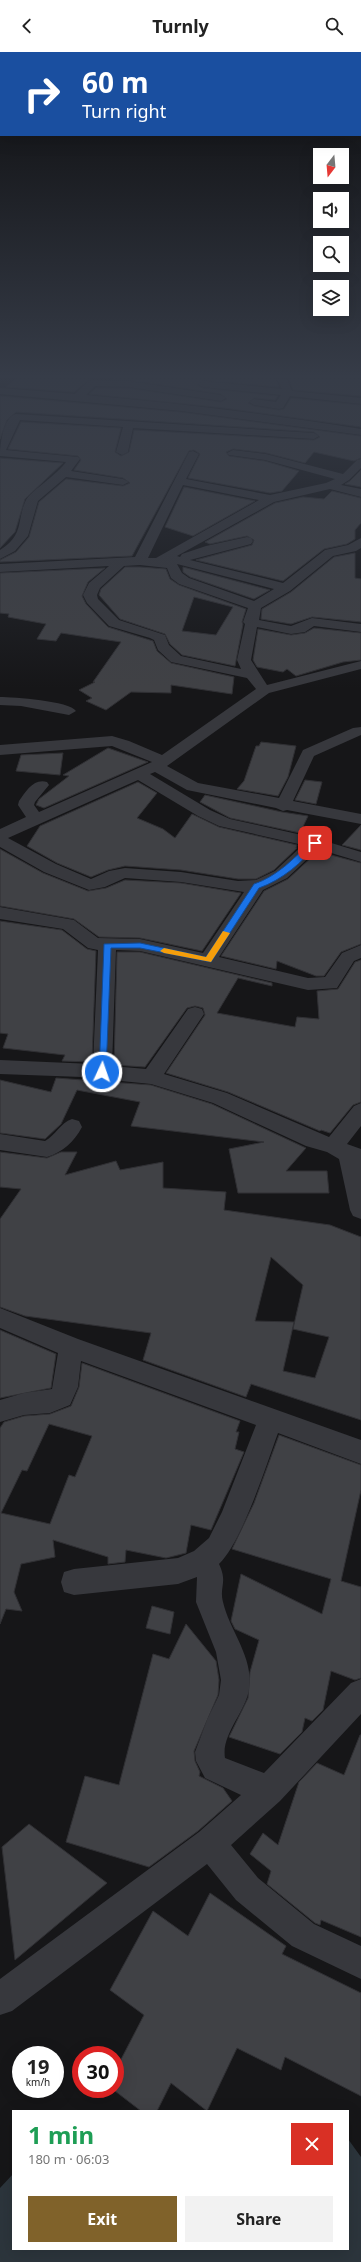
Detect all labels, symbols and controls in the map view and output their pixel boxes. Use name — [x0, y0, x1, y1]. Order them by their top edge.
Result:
text: Turnly — [152, 14, 209, 38]
icon: back — [16, 15, 38, 37]
icon: search — [323, 15, 345, 37]
text: 60 m — [82, 63, 149, 101]
icon: right — [16, 68, 68, 120]
text: Turn right — [82, 99, 166, 123]
north arrow — [313, 148, 349, 184]
map controls — [313, 148, 349, 316]
button: sound — [313, 192, 349, 228]
button: search — [313, 236, 349, 272]
button: layers — [313, 280, 349, 316]
pin — [298, 826, 332, 860]
icon: arrive — [304, 832, 326, 854]
position arrow — [81, 1051, 123, 1093]
speed limit sign: 30 — [72, 2046, 124, 2098]
text: 19 — [27, 2053, 49, 2080]
text: km/h — [26, 2075, 50, 2089]
text: 1 min — [28, 2118, 94, 2151]
button: close — [291, 2123, 333, 2165]
text: 180 m · 06:03 — [28, 2150, 109, 2168]
button: Exit — [28, 2196, 177, 2242]
button: Share — [185, 2196, 333, 2242]

